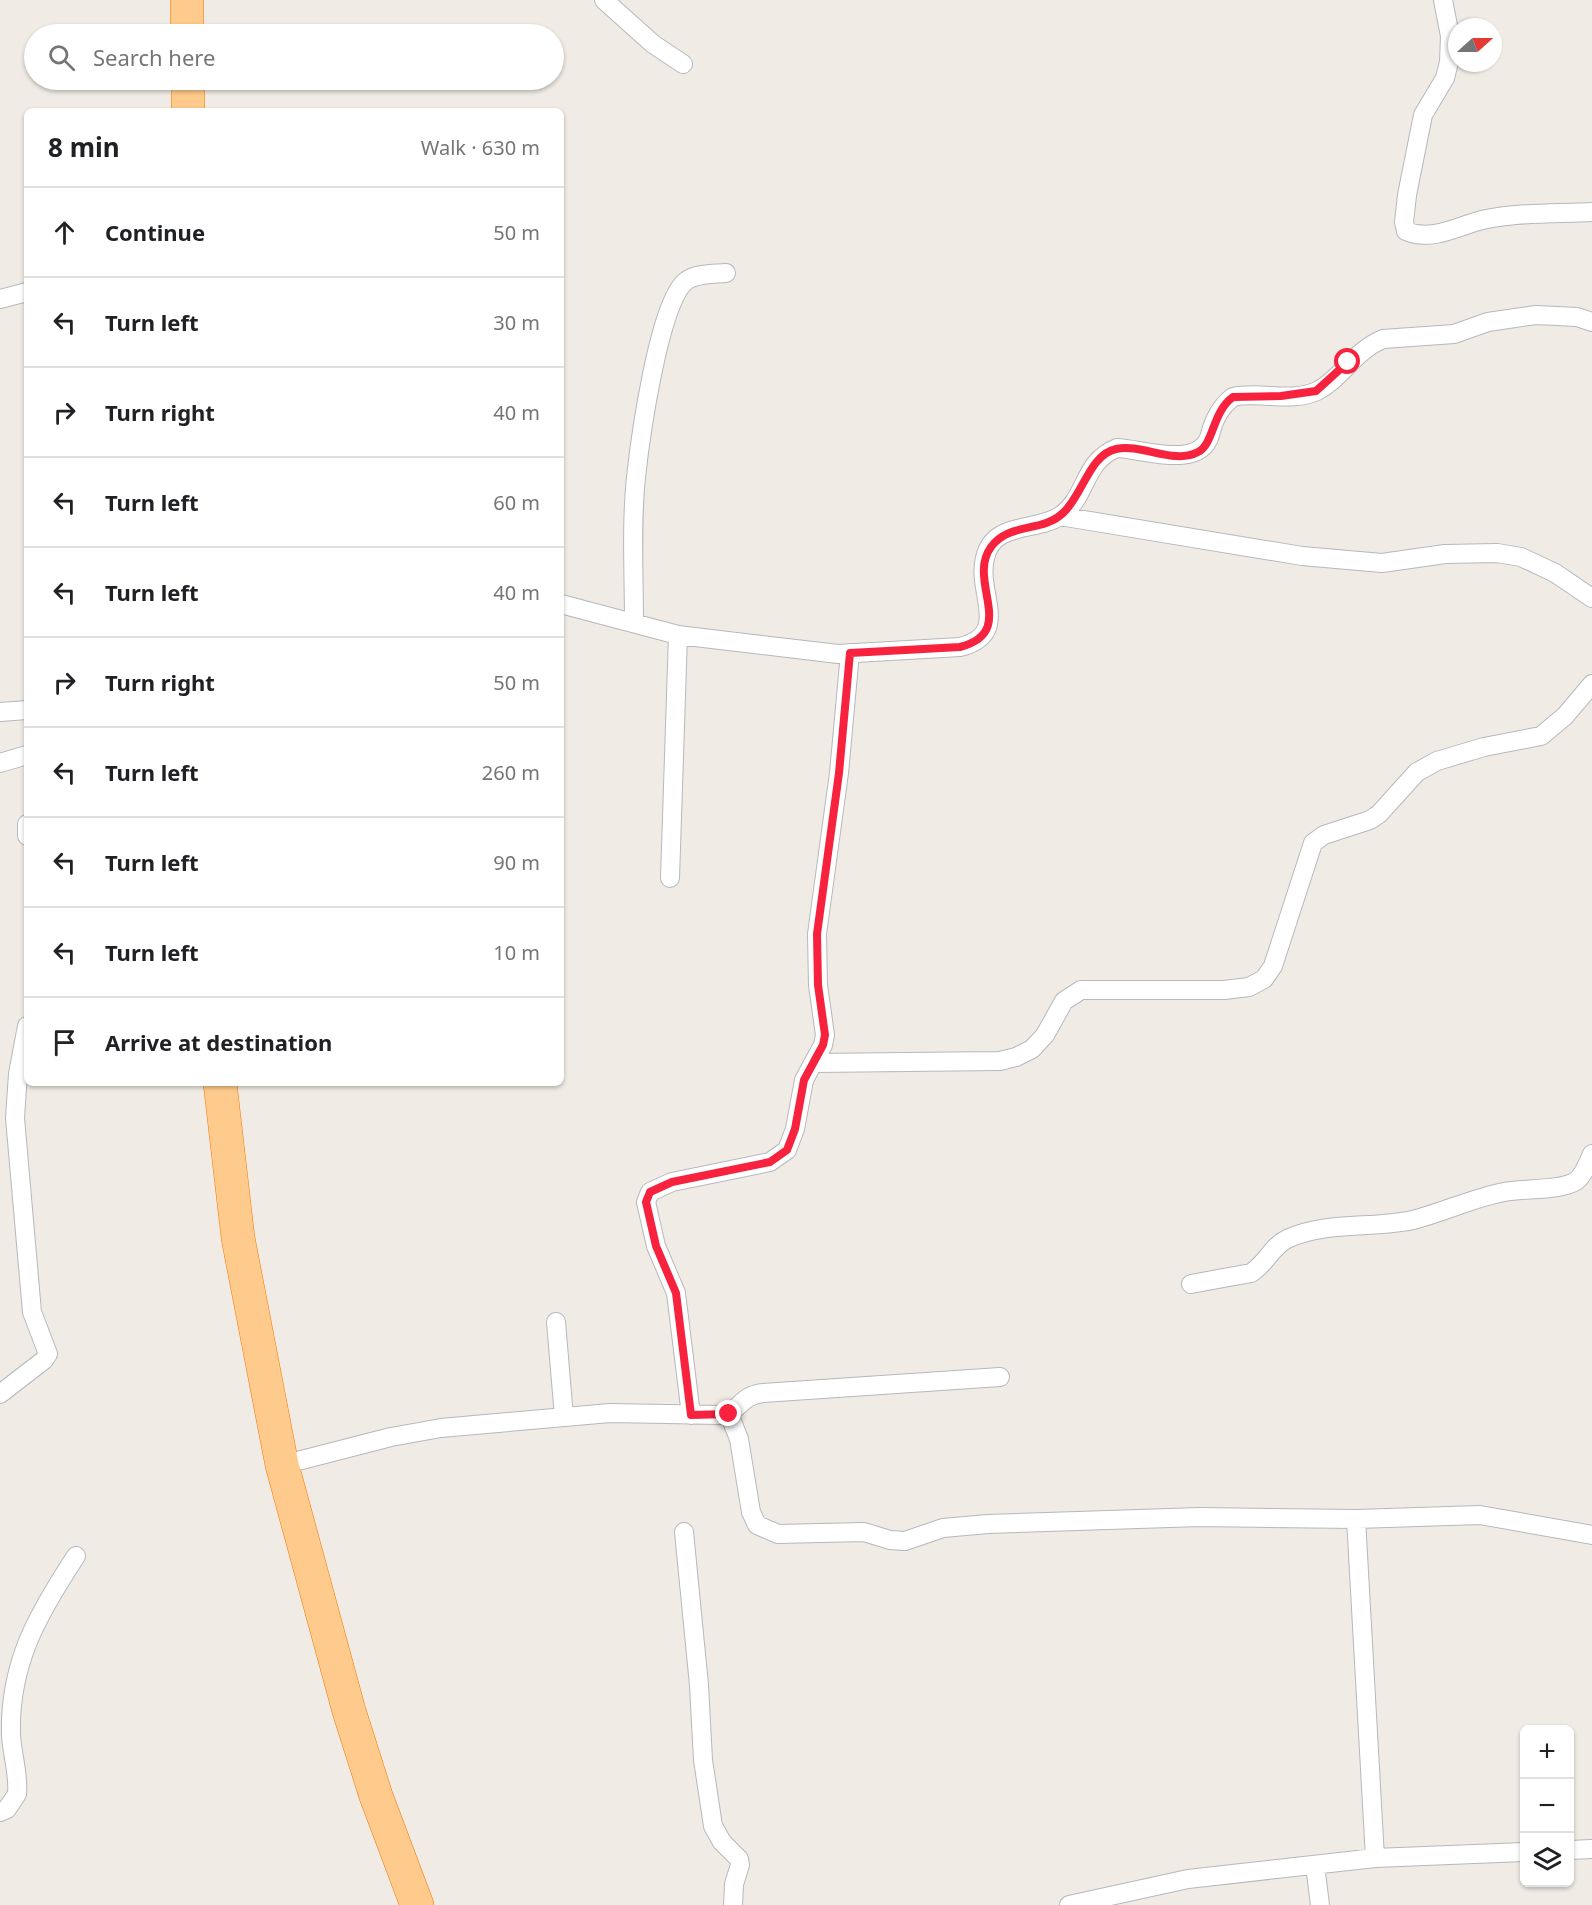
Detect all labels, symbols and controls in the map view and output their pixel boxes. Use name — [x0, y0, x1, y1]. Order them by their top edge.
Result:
north arrow — [1448, 18, 1502, 72]
search box — [24, 24, 564, 90]
icon: search — [45, 41, 78, 74]
text: Search here — [93, 42, 215, 72]
text: 8 min — [48, 129, 120, 165]
text: Walk · 630 m — [421, 134, 540, 161]
icon: ahead — [48, 216, 81, 249]
text: Continue — [105, 217, 205, 247]
text: 50 m — [493, 219, 540, 246]
icon: left — [48, 306, 81, 339]
text: Turn left — [105, 307, 199, 337]
text: 30 m — [493, 309, 540, 336]
route start — [1334, 348, 1360, 374]
icon: right — [48, 396, 81, 429]
text: Turn right — [105, 397, 215, 427]
text: 40 m — [493, 399, 540, 426]
icon: left — [48, 486, 81, 519]
text: Turn left — [105, 487, 199, 517]
text: 60 m — [493, 489, 540, 516]
icon: left — [48, 576, 81, 609]
text: Turn left — [105, 577, 199, 607]
text: 40 m — [493, 579, 540, 606]
icon: right — [48, 666, 81, 699]
text: Turn right — [105, 667, 215, 697]
text: 50 m — [493, 669, 540, 696]
icon: left — [48, 756, 81, 789]
text: Turn left — [105, 757, 199, 787]
text: 260 m — [482, 759, 540, 786]
icon: left — [48, 846, 81, 879]
text: Turn left — [105, 847, 199, 877]
text: 90 m — [493, 849, 540, 876]
icon: left — [48, 936, 81, 969]
text: Turn left — [105, 937, 199, 967]
text: 10 m — [493, 939, 540, 966]
icon: arrive — [48, 1026, 81, 1059]
text: Arrive at destination — [105, 1027, 332, 1057]
route end — [715, 1400, 741, 1426]
map controls — [1520, 1725, 1574, 1887]
button: + — [1520, 1725, 1574, 1779]
button: − — [1520, 1779, 1574, 1833]
button: layers — [1520, 1833, 1574, 1887]

